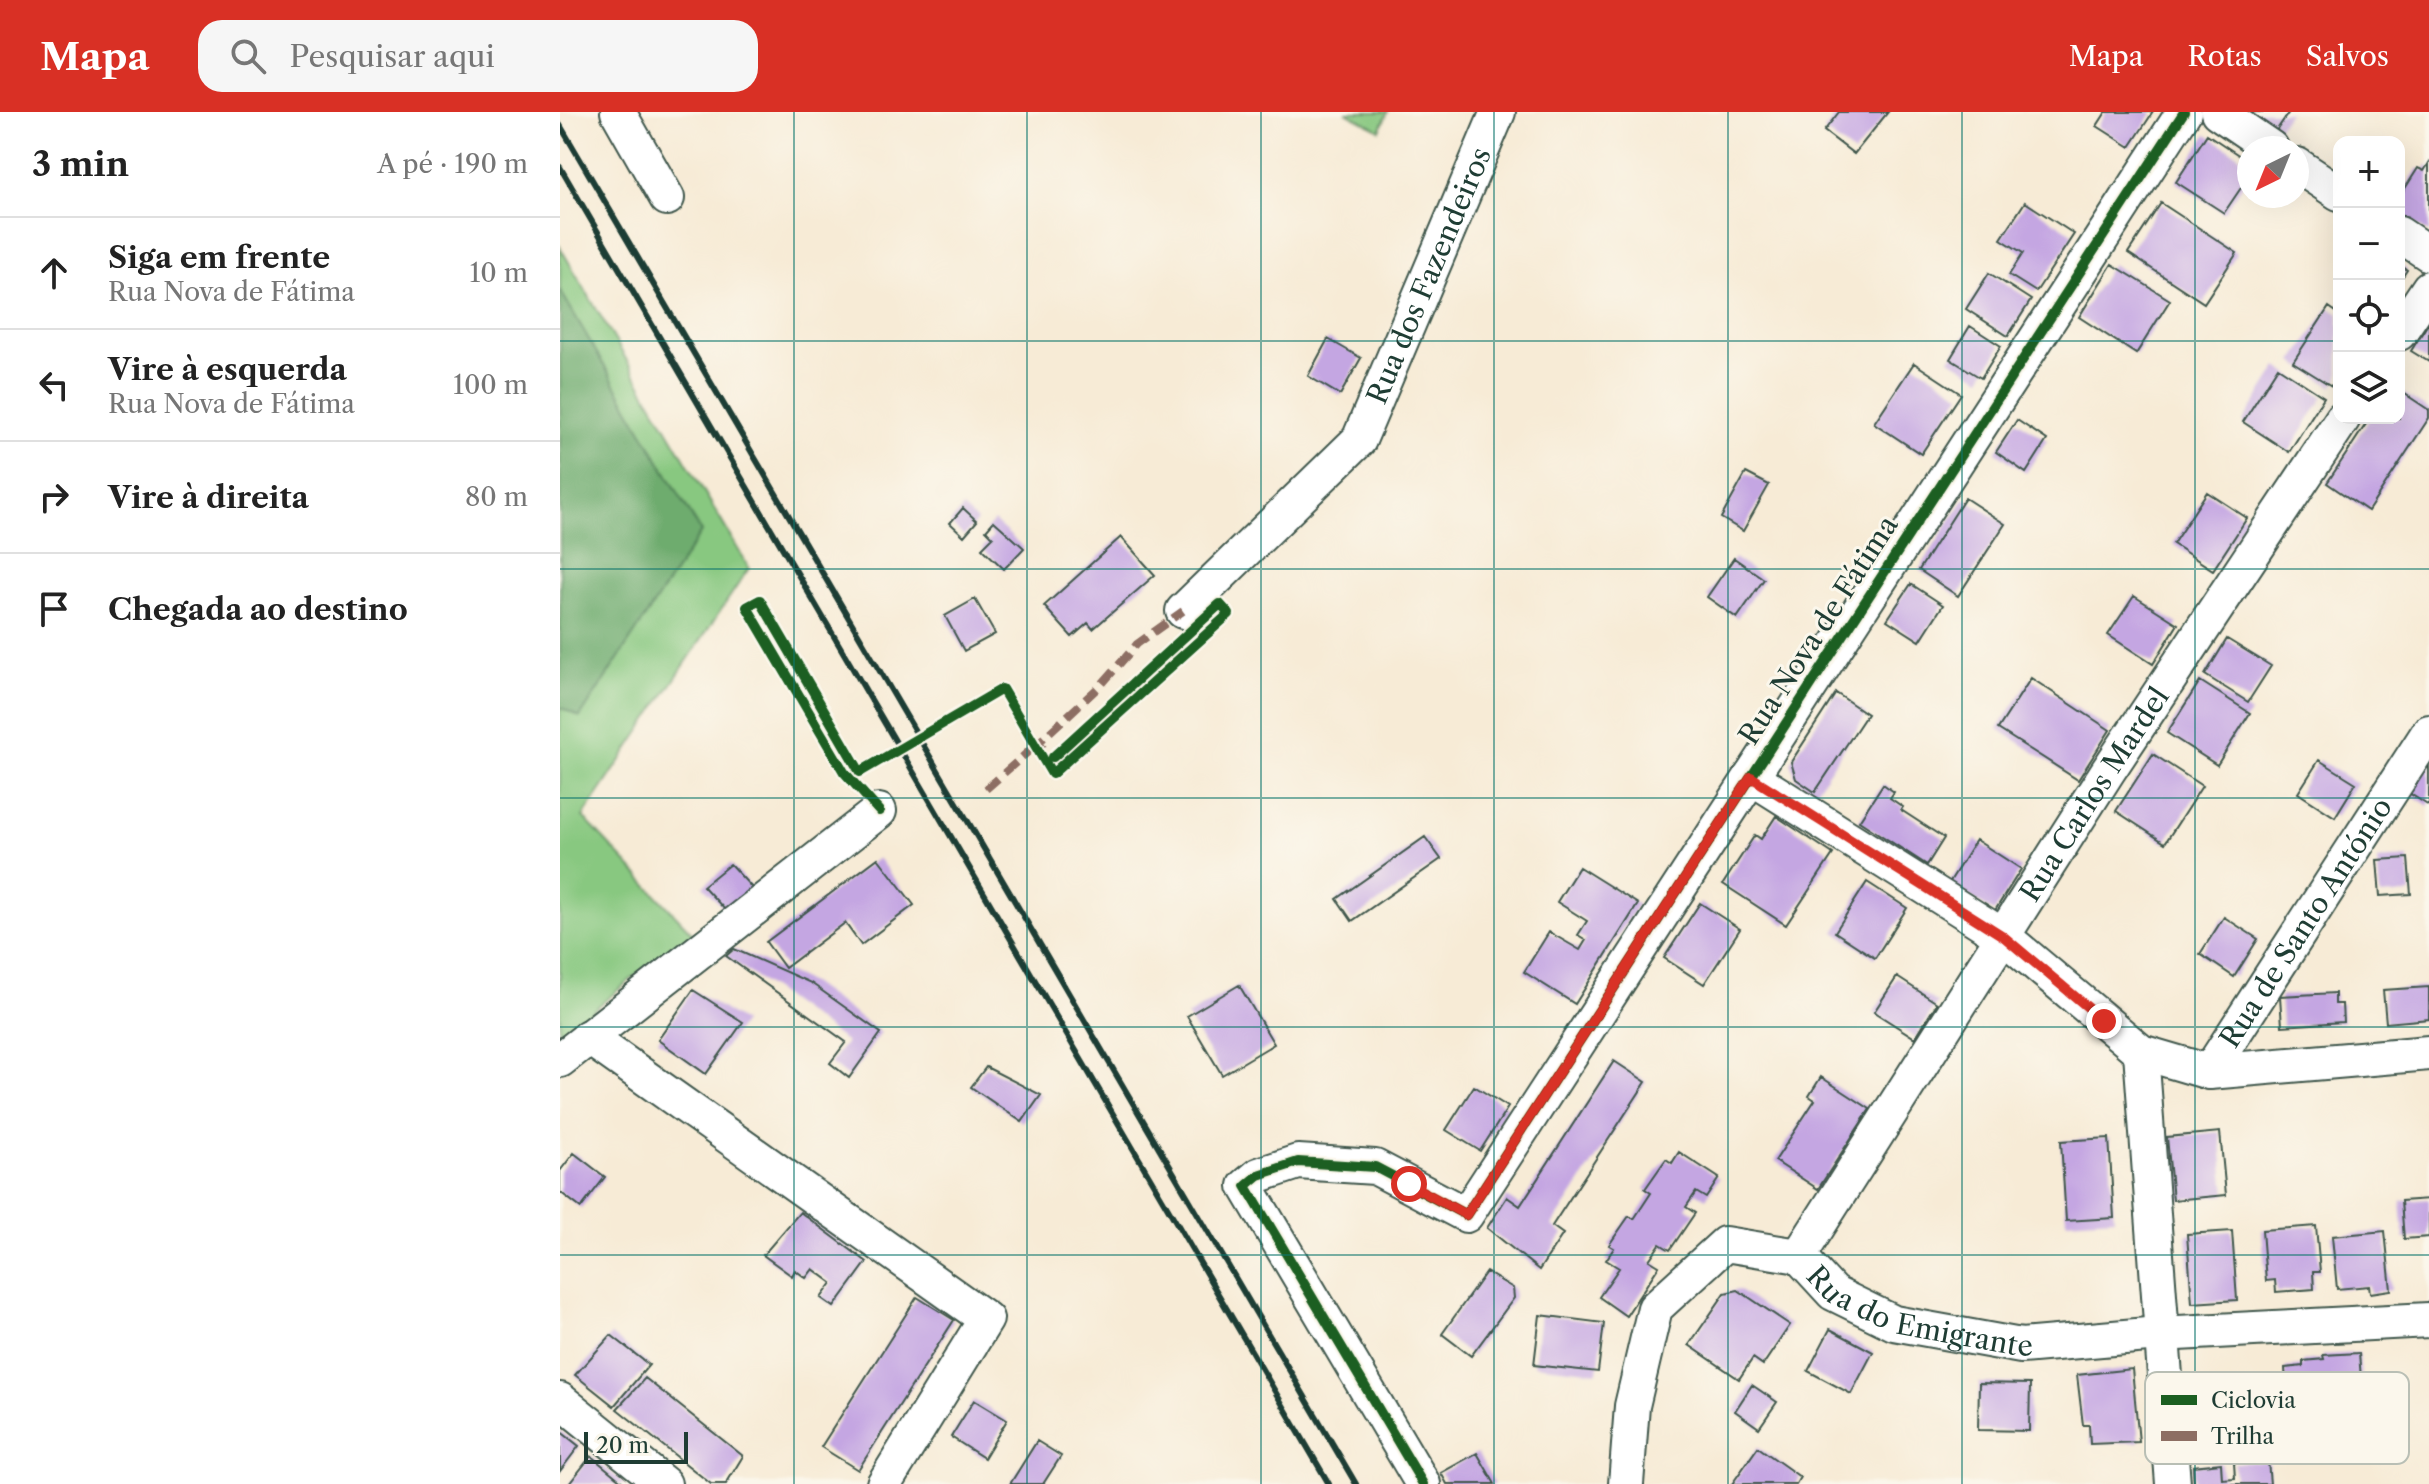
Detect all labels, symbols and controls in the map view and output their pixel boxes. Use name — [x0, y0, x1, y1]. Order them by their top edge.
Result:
search box — [198, 20, 758, 92]
text: Mapa — [40, 33, 150, 80]
icon: search — [226, 34, 270, 78]
text: Pesquisar aqui — [290, 38, 495, 75]
text: Mapa — [2069, 39, 2144, 73]
text: Rotas — [2188, 39, 2262, 73]
text: Salvos — [2306, 39, 2389, 73]
north arrow — [2237, 136, 2309, 208]
map controls — [2333, 136, 2405, 424]
button: + — [2333, 136, 2405, 208]
street label: Rua dos Fazendeiros — [1359, 142, 1498, 409]
text: 3 min — [32, 143, 129, 185]
text: A pé · 190 m — [377, 148, 528, 180]
button: − — [2333, 208, 2405, 280]
text: Siga em frente — [108, 239, 330, 276]
icon: ahead — [32, 251, 76, 295]
text: 10 m — [469, 257, 528, 289]
text: Rua Nova de Fátima — [108, 276, 355, 308]
button: locate — [2333, 280, 2405, 352]
text: Vire à esquerda — [108, 351, 347, 388]
button: layers — [2333, 352, 2405, 424]
icon: left — [32, 363, 76, 407]
text: 100 m — [453, 369, 528, 401]
text: Rua Nova de Fátima — [108, 388, 355, 420]
icon: right — [32, 475, 76, 519]
text: Vire à direita — [108, 479, 309, 516]
text: 80 m — [465, 481, 528, 513]
street label: Rua Nova de Fátima — [1731, 509, 1905, 751]
icon: arrive — [32, 587, 76, 631]
text: Chegada ao destino — [108, 591, 408, 628]
street label: Rua Carlos Mardel — [2012, 681, 2176, 908]
street label: Rua de Santo António — [2212, 791, 2399, 1054]
route end — [2086, 1003, 2122, 1039]
route start — [1391, 1166, 1427, 1202]
street label: Rua do Emigrante — [1800, 1259, 2034, 1363]
legend — [2145, 1372, 2409, 1464]
text: Ciclovia — [2211, 1387, 2296, 1414]
text: Trilha — [2211, 1423, 2274, 1450]
scale bar — [584, 1428, 688, 1464]
text: 20 m — [596, 1432, 649, 1459]

